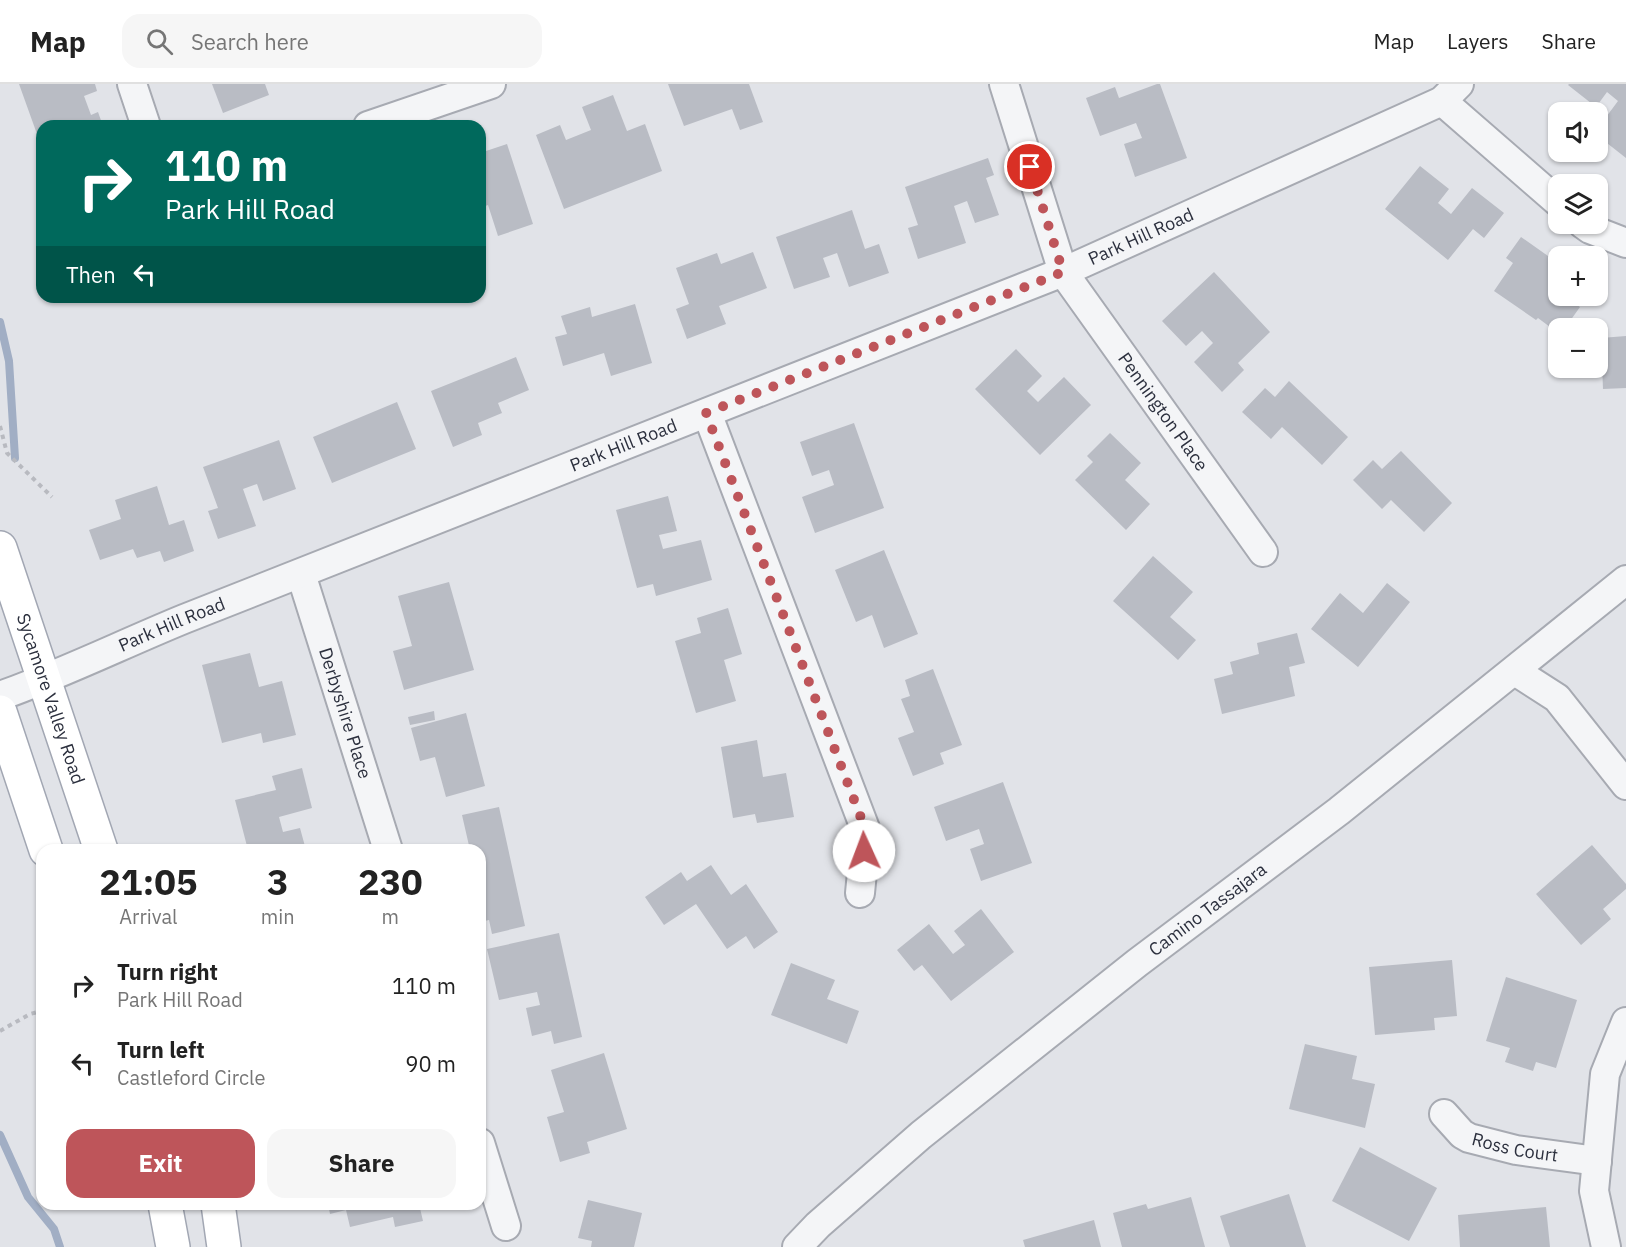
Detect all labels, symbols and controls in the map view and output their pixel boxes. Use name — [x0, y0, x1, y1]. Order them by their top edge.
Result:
search box — [122, 14, 542, 68]
text: Map — [30, 23, 86, 60]
icon: search — [143, 25, 176, 58]
text: Search here — [191, 27, 309, 56]
text: Map — [1374, 27, 1414, 55]
text: Layers — [1447, 27, 1509, 55]
text: Share — [1542, 27, 1596, 55]
map controls — [1548, 102, 1608, 378]
button: sound — [1548, 102, 1608, 162]
text: 110 m — [165, 138, 288, 193]
pin — [1004, 141, 1055, 192]
icon: right — [66, 144, 144, 222]
icon: arrive — [1013, 150, 1046, 183]
button: layers — [1548, 174, 1608, 234]
text: Park Hill Road — [165, 191, 335, 226]
street label: Park Hill Road — [1084, 203, 1197, 270]
button: + — [1548, 246, 1608, 306]
icon: left — [128, 258, 161, 291]
text: Then — [66, 260, 116, 289]
button: − — [1548, 318, 1608, 378]
street label: Pennington Place — [1113, 348, 1214, 475]
street label: Park Hill Road — [566, 414, 680, 477]
street label: Park Hill Road — [115, 592, 228, 657]
street label: Sycamore Valley Road — [12, 610, 90, 787]
street label: Derbyshire Place — [314, 645, 377, 782]
position arrow — [832, 819, 896, 883]
street label: Camino Tassajara — [1144, 857, 1271, 961]
text: 21:05 — [99, 858, 198, 905]
text: 3 — [267, 858, 289, 905]
text: 230 — [358, 858, 423, 905]
text: Arrival — [119, 903, 178, 930]
text: min — [261, 903, 295, 930]
text: m — [382, 903, 399, 930]
text: Turn right — [117, 957, 218, 986]
icon: right — [66, 969, 99, 1002]
text: 110 m — [392, 971, 456, 1000]
text: Park Hill Road — [117, 986, 243, 1013]
text: Turn left — [117, 1035, 205, 1064]
icon: left — [66, 1047, 99, 1080]
text: 90 m — [405, 1049, 456, 1078]
text: Castleford Circle — [117, 1064, 265, 1091]
street label: Ross Court — [1469, 1127, 1560, 1167]
button: Exit — [66, 1129, 255, 1198]
button: Share — [267, 1129, 456, 1198]

